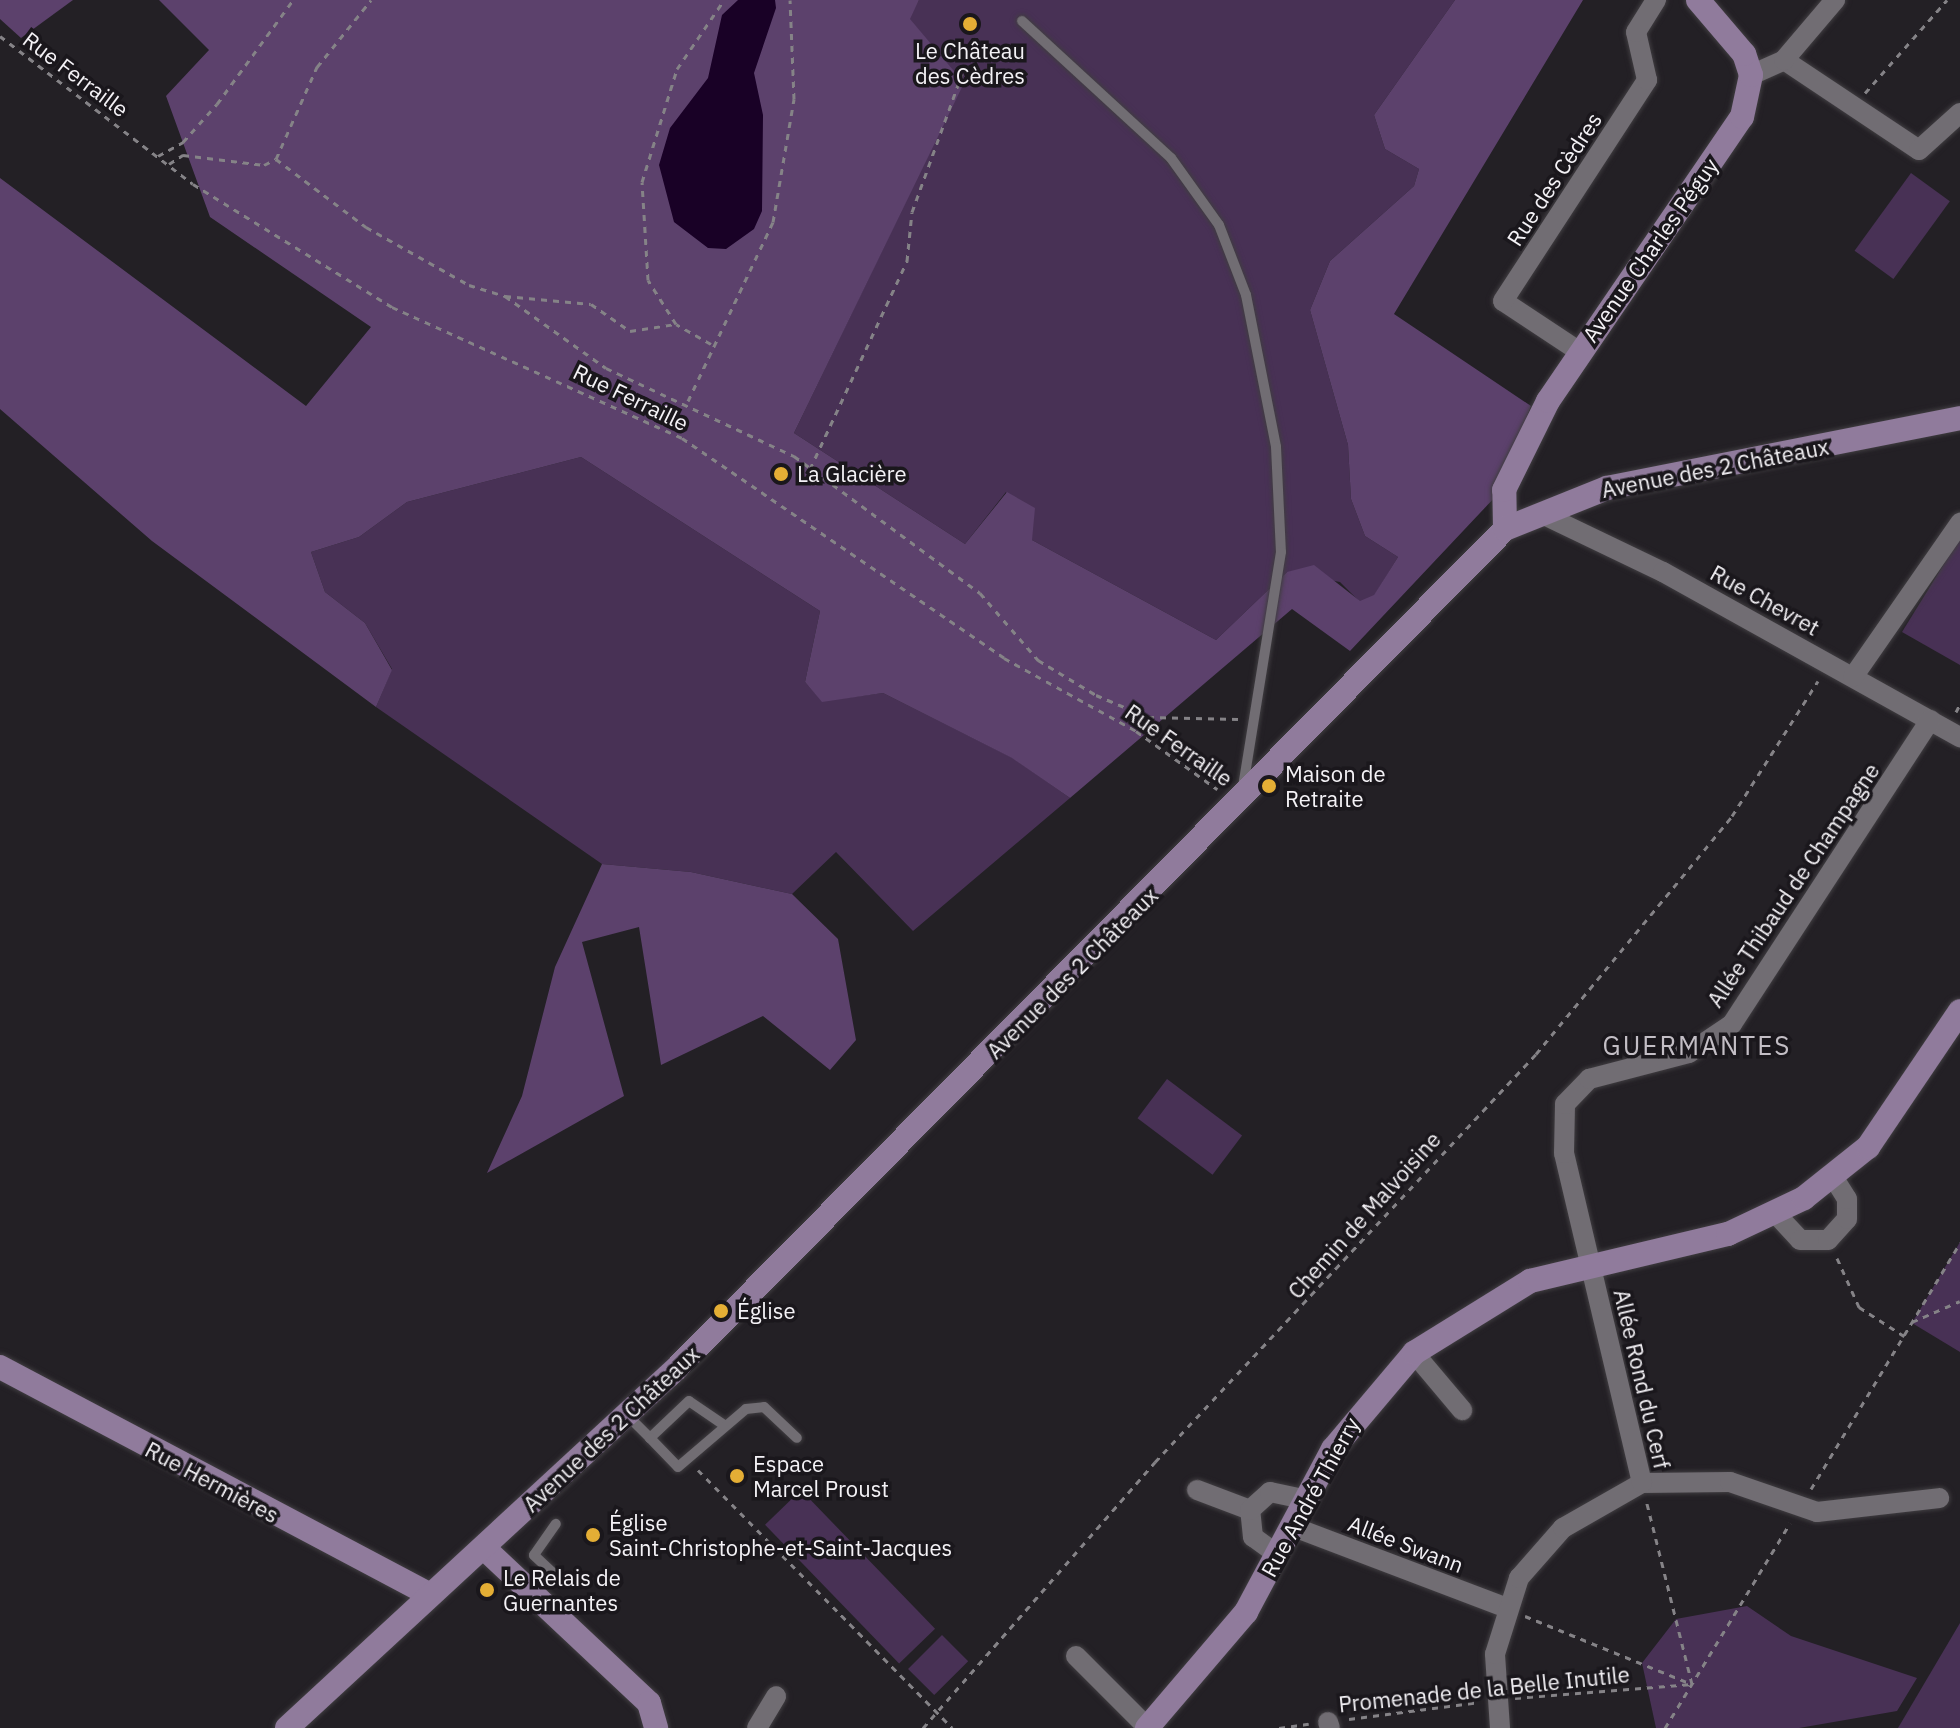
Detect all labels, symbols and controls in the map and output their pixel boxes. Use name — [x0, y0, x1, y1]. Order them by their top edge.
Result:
marker: Le Château des Cèdres — [961, 15, 979, 33]
street label: Rue Ferraille — [18, 26, 134, 122]
place label: Le Château des Cèdres — [915, 37, 1025, 88]
street label: Rue des Cèdres — [1501, 107, 1607, 251]
street label: Avenue Charles Péguy — [1577, 153, 1723, 347]
street label: Rue Ferraille — [569, 358, 693, 436]
street label: Avenue des 2 Châteaux — [1599, 433, 1831, 503]
place label: La Glacière — [797, 461, 907, 487]
marker: La Glacière — [772, 465, 790, 483]
street label: Rue Chevret — [1706, 559, 1824, 641]
street label: Rue Ferraille — [1120, 698, 1238, 792]
street label: Allée Thibaud de Champagne — [1701, 758, 1885, 1012]
place label: Maison de Retraite — [1285, 760, 1386, 812]
marker: Maison de Retraite — [1260, 777, 1278, 795]
street label: Avenue des 2 Châteaux — [981, 882, 1163, 1064]
district label: GUERMANTES — [1603, 1030, 1791, 1062]
street label: Chemin de Malvoisine — [1282, 1126, 1446, 1304]
street label: Allée Rond du Cerf — [1609, 1287, 1675, 1471]
place label: Église — [737, 1298, 796, 1324]
marker: Église — [712, 1302, 730, 1320]
street label: Avenue des 2 Châteaux — [518, 1341, 704, 1517]
street label: Rue André Thierry — [1255, 1413, 1365, 1581]
street label: Rue Hermières — [141, 1436, 283, 1528]
place label: Espace Marcel Proust — [753, 1450, 889, 1502]
marker: Espace Marcel Proust — [728, 1467, 746, 1485]
place label: Église Saint-Christophe-et-Saint-Jacques — [609, 1509, 952, 1560]
street label: Allée Swann — [1345, 1510, 1467, 1578]
marker: Église Saint-Christophe-et-Saint-Jacques — [584, 1526, 602, 1544]
place label: Le Relais de Guernantes — [503, 1564, 621, 1616]
marker: Le Relais de Guernantes — [478, 1581, 496, 1599]
street label: Promenade de la Belle Inutile — [1337, 1661, 1631, 1717]

